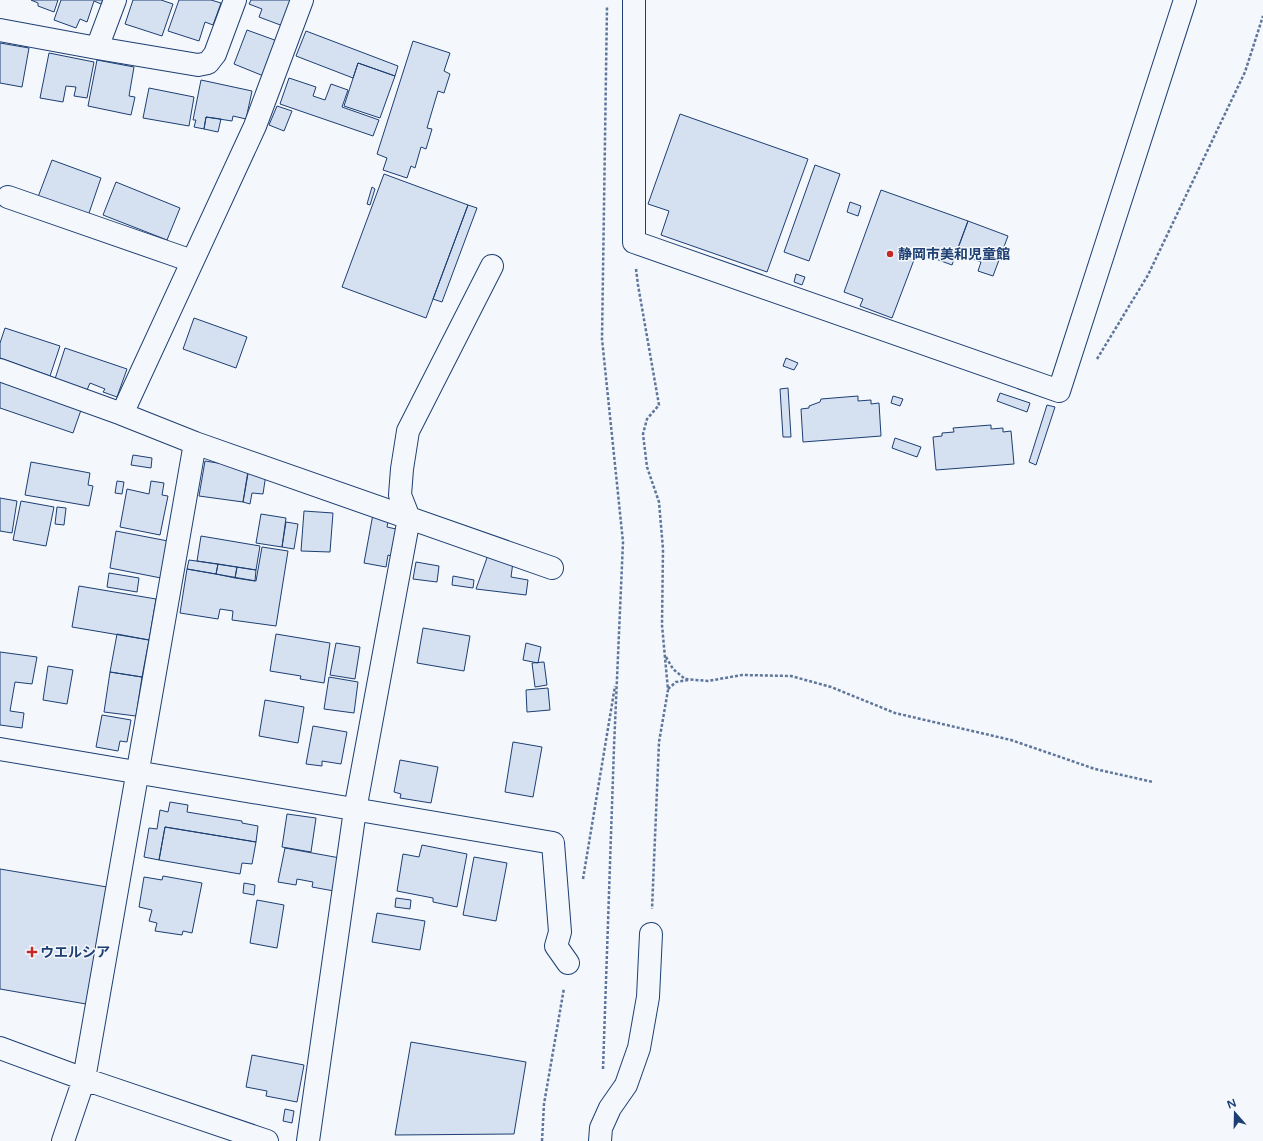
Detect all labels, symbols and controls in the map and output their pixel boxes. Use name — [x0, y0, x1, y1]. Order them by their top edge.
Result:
place label: 静岡市美和児童館 — [898, 246, 1010, 263]
marker: 静岡市美和児童館 — [885, 249, 895, 259]
place label: ウエルシア — [40, 944, 110, 961]
marker: ウエルシア — [27, 947, 37, 957]
north arrow — [1215, 1093, 1255, 1133]
text: N — [1225, 1096, 1238, 1112]

